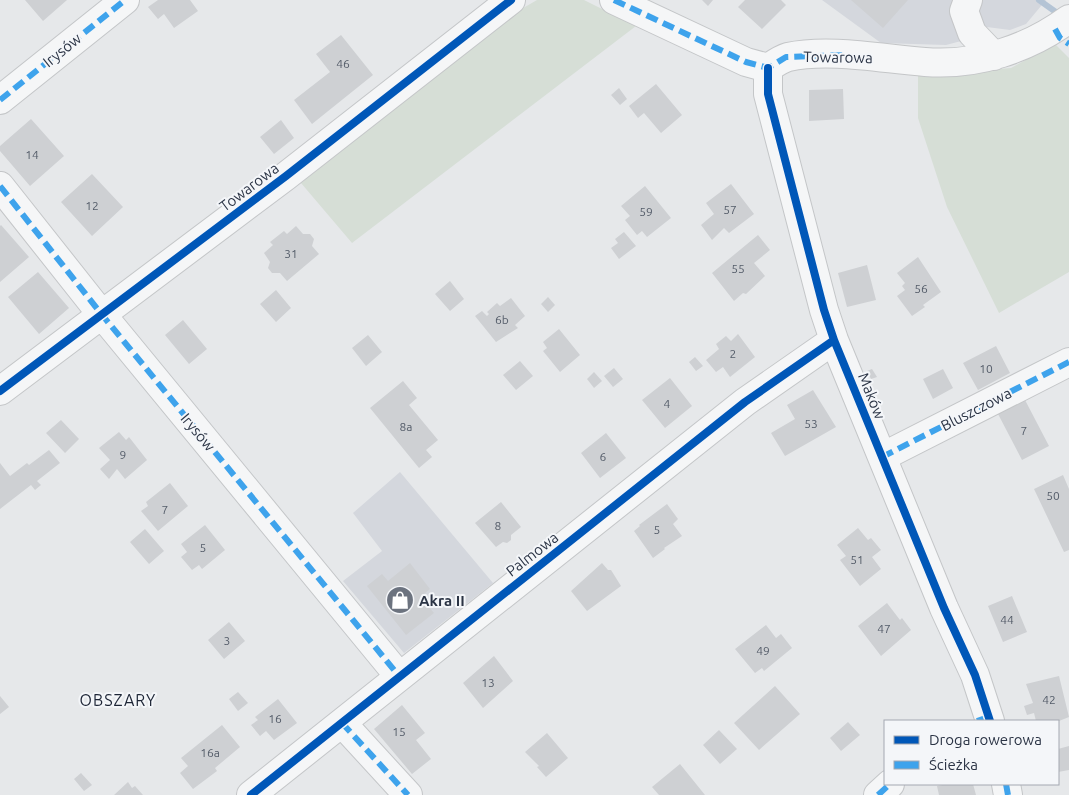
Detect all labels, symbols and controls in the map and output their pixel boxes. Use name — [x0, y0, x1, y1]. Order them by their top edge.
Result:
street label: Irysów — [40, 29, 85, 70]
street label: Towarowa — [803, 48, 873, 66]
house number: 46 — [336, 57, 350, 70]
house number: 14 — [25, 148, 39, 161]
street label: Towarowa — [216, 159, 282, 215]
house number: 12 — [85, 199, 99, 212]
house number: 57 — [723, 203, 737, 216]
house number: 59 — [639, 205, 653, 218]
house number: 31 — [284, 247, 298, 260]
house number: 55 — [731, 262, 745, 275]
house number: 56 — [914, 282, 928, 295]
house number: 6b — [495, 313, 509, 326]
house number: 2 — [730, 347, 736, 360]
house number: 10 — [979, 362, 993, 375]
street label: Maków — [855, 370, 889, 422]
street label: Bluszczowa — [938, 384, 1014, 434]
house number: 4 — [664, 397, 671, 410]
street label: Irysów — [177, 410, 219, 455]
house number: 53 — [804, 417, 818, 430]
house number: 8a — [400, 420, 412, 433]
house number: 7 — [1021, 424, 1027, 437]
house number: 9 — [120, 448, 126, 461]
house number: 6 — [600, 450, 607, 463]
house number: 50 — [1046, 489, 1060, 502]
house number: 7 — [162, 503, 168, 516]
house number: 8 — [495, 519, 502, 532]
house number: 5 — [654, 523, 660, 536]
street label: Palmowa — [503, 528, 561, 580]
house number: 5 — [200, 541, 206, 554]
house number: 51 — [850, 553, 864, 566]
shop icon: Akra II — [385, 585, 415, 615]
place label: Akra II — [419, 592, 465, 609]
house number: 44 — [1000, 613, 1014, 626]
house number: 47 — [877, 622, 891, 635]
house number: 3 — [224, 634, 230, 647]
house number: 49 — [756, 644, 770, 657]
house number: 13 — [481, 676, 495, 689]
district label: OBSZARY — [80, 691, 156, 709]
house number: 42 — [1042, 693, 1056, 706]
house number: 16 — [268, 712, 282, 725]
legend — [884, 720, 1059, 785]
house number: 15 — [392, 725, 406, 738]
text: Droga rowerowa — [929, 731, 1042, 748]
house number: 16a — [200, 746, 220, 759]
text: Ścieżka — [929, 756, 978, 773]

